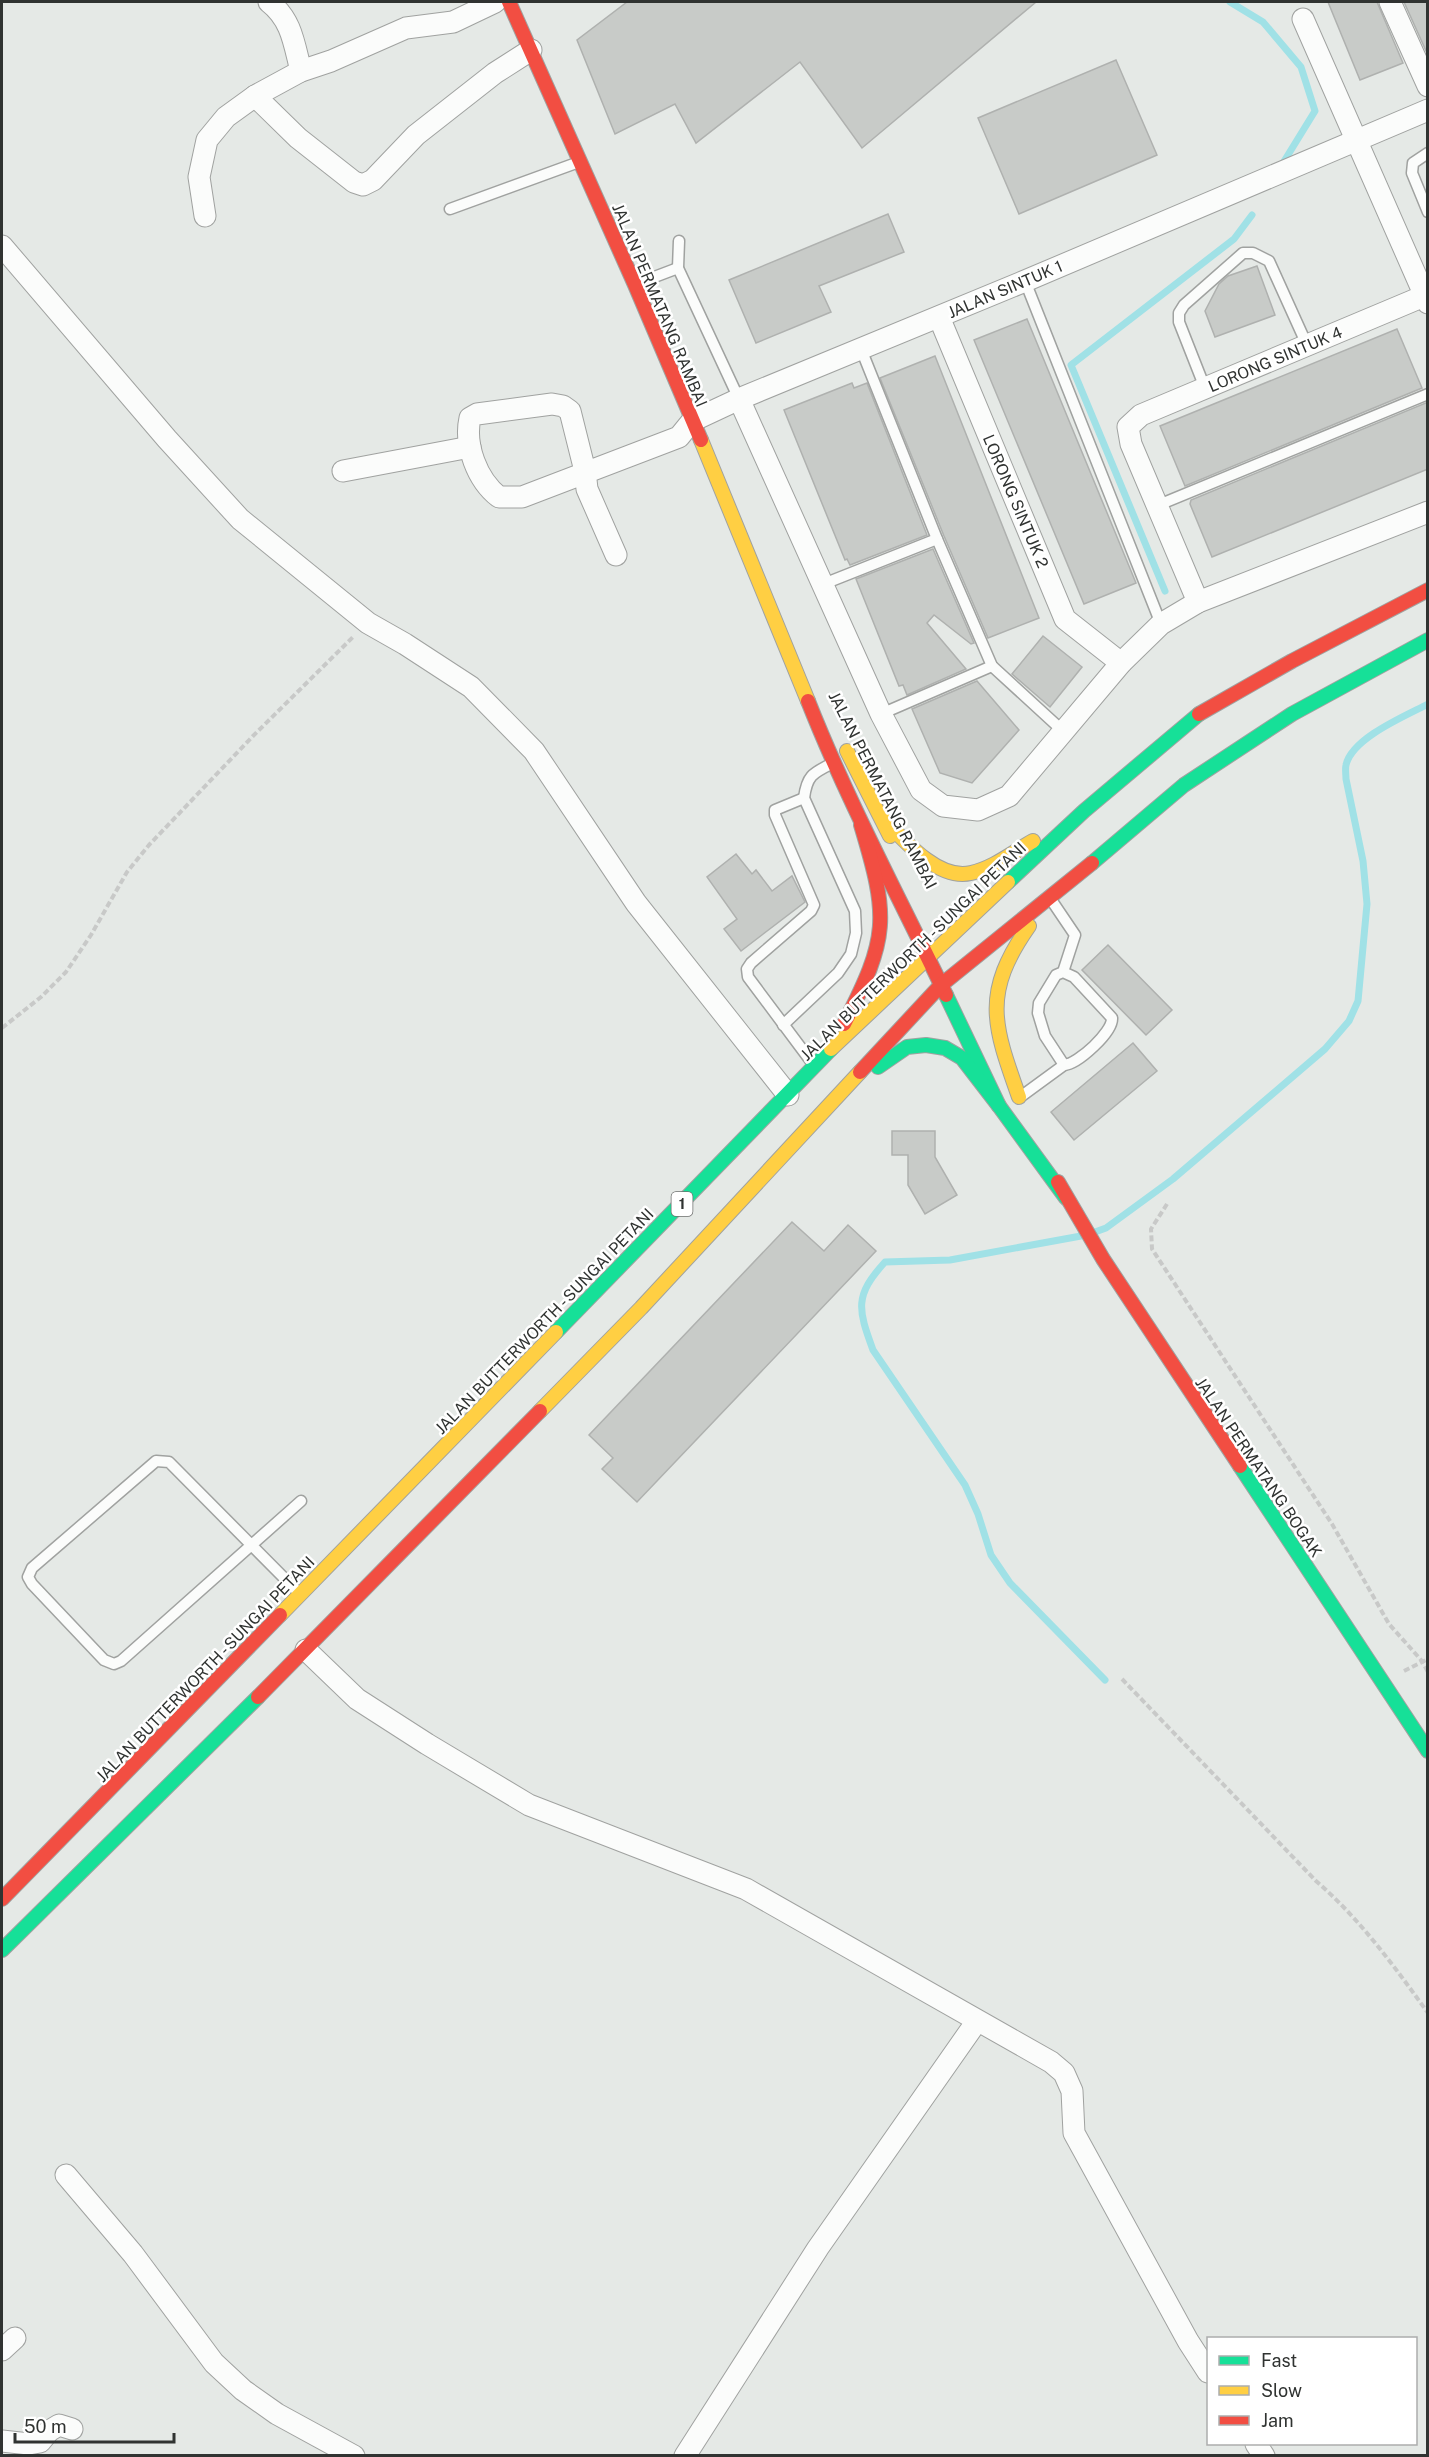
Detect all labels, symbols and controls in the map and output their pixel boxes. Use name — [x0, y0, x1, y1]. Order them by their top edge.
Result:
street label: JALAN PERMATANG RAMBAI — [608, 201, 711, 410]
street label: JALAN SINTUK 1 — [945, 257, 1066, 322]
street label: LORONG SINTUK 4 — [1205, 323, 1345, 396]
street label: LORONG SINTUK 2 — [979, 432, 1052, 571]
street label: JALAN PERMATANG RAMBAI — [824, 688, 941, 892]
street label: JALAN BUTTERWORTH - SUNGAI PETANI — [797, 838, 1030, 1065]
road number: 1 — [672, 1192, 692, 1216]
street label: JALAN BUTTERWORTH - SUNGAI PETANI — [431, 1205, 658, 1438]
street label: JALAN PERMATANG BOGAK — [1191, 1374, 1326, 1561]
street label: JALAN BUTTERWORTH - SUNGAI PETANI — [92, 1553, 319, 1786]
legend — [1207, 2337, 1417, 2445]
text: Fast — [1261, 2350, 1297, 2371]
text: Slow — [1261, 2380, 1302, 2401]
scale bar — [15, 2406, 174, 2444]
text: Jam — [1261, 2410, 1294, 2431]
text: 50 m — [24, 2416, 67, 2437]

